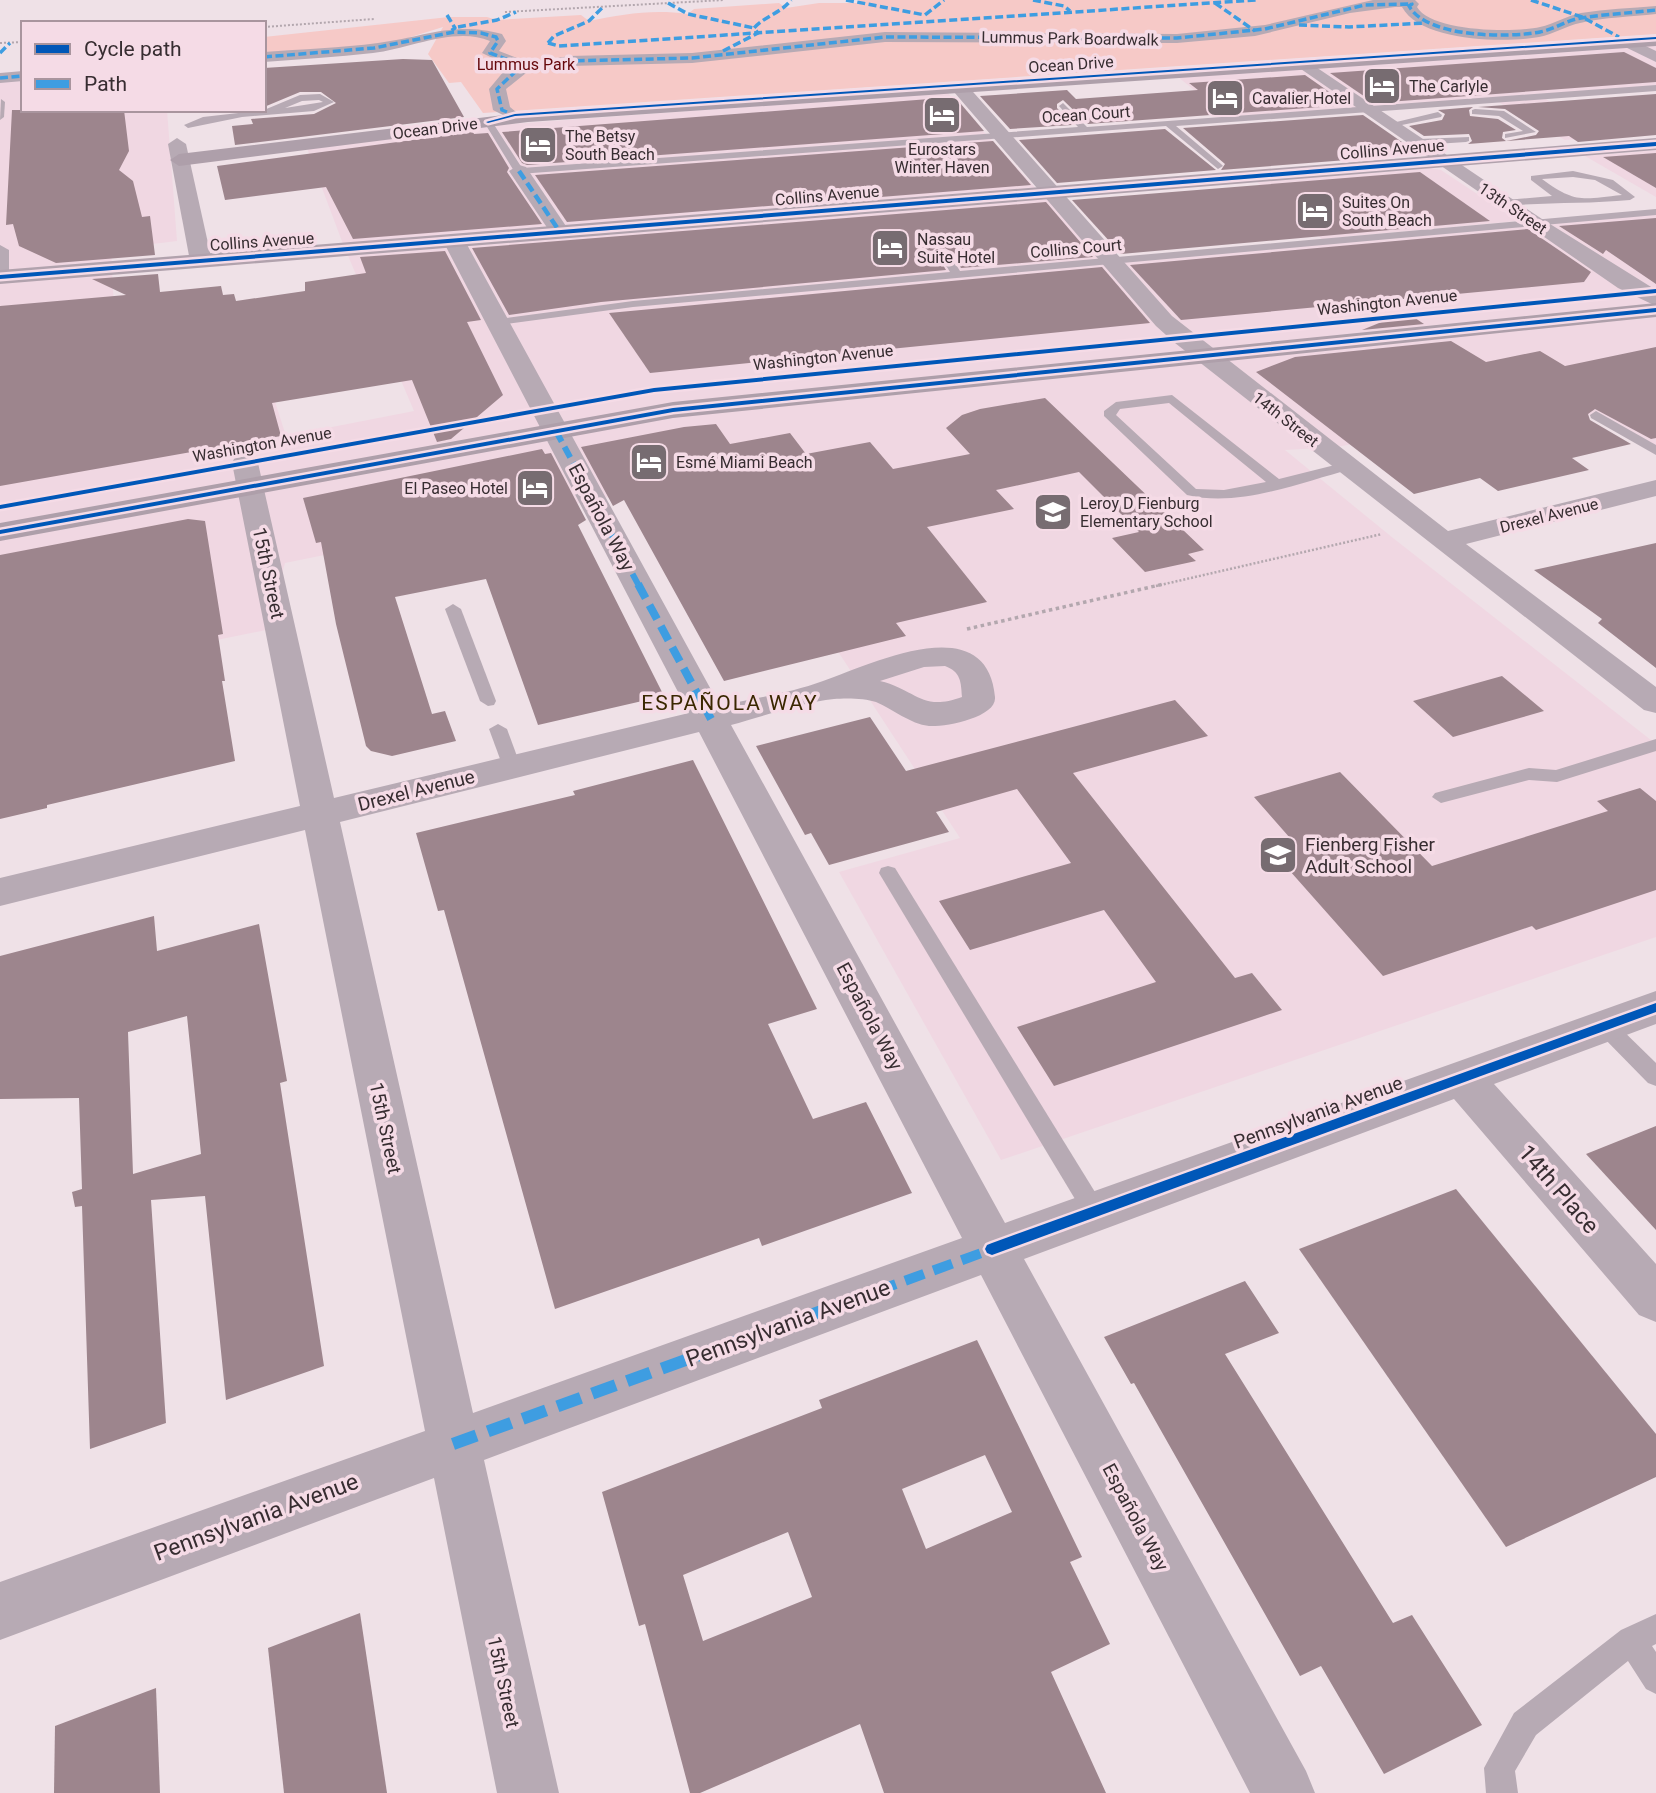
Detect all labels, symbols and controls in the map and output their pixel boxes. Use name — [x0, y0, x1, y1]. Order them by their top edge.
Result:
legend — [21, 21, 266, 112]
street label: Lummus Park Boardwalk — [981, 27, 1160, 50]
text: Cycle path — [84, 37, 182, 61]
street label: Ocean Drive — [1028, 52, 1114, 77]
park label: Lummus Park — [477, 55, 576, 74]
hotel icon: The Carlyle — [1361, 65, 1403, 107]
text: Path — [84, 72, 127, 96]
hotel icon: Cavalier Hotel — [1204, 77, 1246, 119]
place label: The Carlyle — [1409, 77, 1488, 96]
place label: Cavalier Hotel — [1252, 89, 1351, 108]
hotel icon: Eurostars Winter Haven — [921, 94, 963, 136]
street label: Ocean Court — [1041, 102, 1131, 127]
street label: Ocean Drive — [392, 114, 479, 143]
hotel icon: The Betsy South Beach — [517, 124, 559, 166]
place label: The Betsy South Beach — [565, 127, 655, 164]
street label: Collins Avenue — [1339, 135, 1445, 164]
place label: Eurostars Winter Haven — [895, 140, 990, 177]
street label: 13th Street — [1475, 179, 1550, 238]
street label: Collins Avenue — [774, 181, 880, 210]
hotel icon: Suites On South Beach — [1294, 190, 1336, 232]
place label: Suites On South Beach — [1342, 193, 1432, 230]
hotel icon: Nassau Suite Hotel — [869, 227, 911, 269]
street label: Collins Avenue — [209, 228, 315, 255]
place label: Nassau Suite Hotel — [917, 230, 995, 267]
street label: Collins Court — [1030, 235, 1123, 262]
street label: Washington Avenue — [1316, 286, 1458, 319]
street label: Washington Avenue — [752, 341, 894, 374]
street label: 14th Street — [1249, 388, 1322, 451]
street label: Washington Avenue — [191, 423, 333, 466]
hotel icon: Esmé Miami Beach — [628, 441, 670, 483]
place label: Esmé Miami Beach — [676, 453, 813, 472]
street label: Española Way — [564, 460, 639, 575]
hotel icon: El Paseo Hotel — [514, 467, 556, 509]
place label: El Paseo Hotel — [404, 479, 508, 498]
school or university icon: Leroy D Fienburg Elementary School — [1032, 491, 1074, 533]
place label: Leroy D Fienburg Elementary School — [1080, 494, 1213, 531]
street label: Drexel Avenue — [1498, 494, 1600, 537]
street label: 15th Street — [248, 525, 289, 621]
district label: ESPAÑOLA WAY — [641, 691, 819, 715]
street label: Drexel Avenue — [355, 765, 477, 816]
place label: Fienberg Fisher Adult School — [1305, 833, 1436, 878]
school or university icon: Fienberg Fisher Adult School — [1257, 834, 1299, 876]
street label: Española Way — [832, 959, 907, 1074]
street label: Pennsylvania Avenue — [1231, 1071, 1406, 1154]
street label: 15th Street — [365, 1080, 406, 1176]
street label: 14th Place — [1513, 1139, 1604, 1239]
street label: Pennsylvania Avenue — [682, 1274, 894, 1373]
street label: Española Way — [1098, 1460, 1173, 1575]
street label: Pennsylvania Avenue — [150, 1468, 362, 1567]
street label: 15th Street — [483, 1634, 524, 1730]

